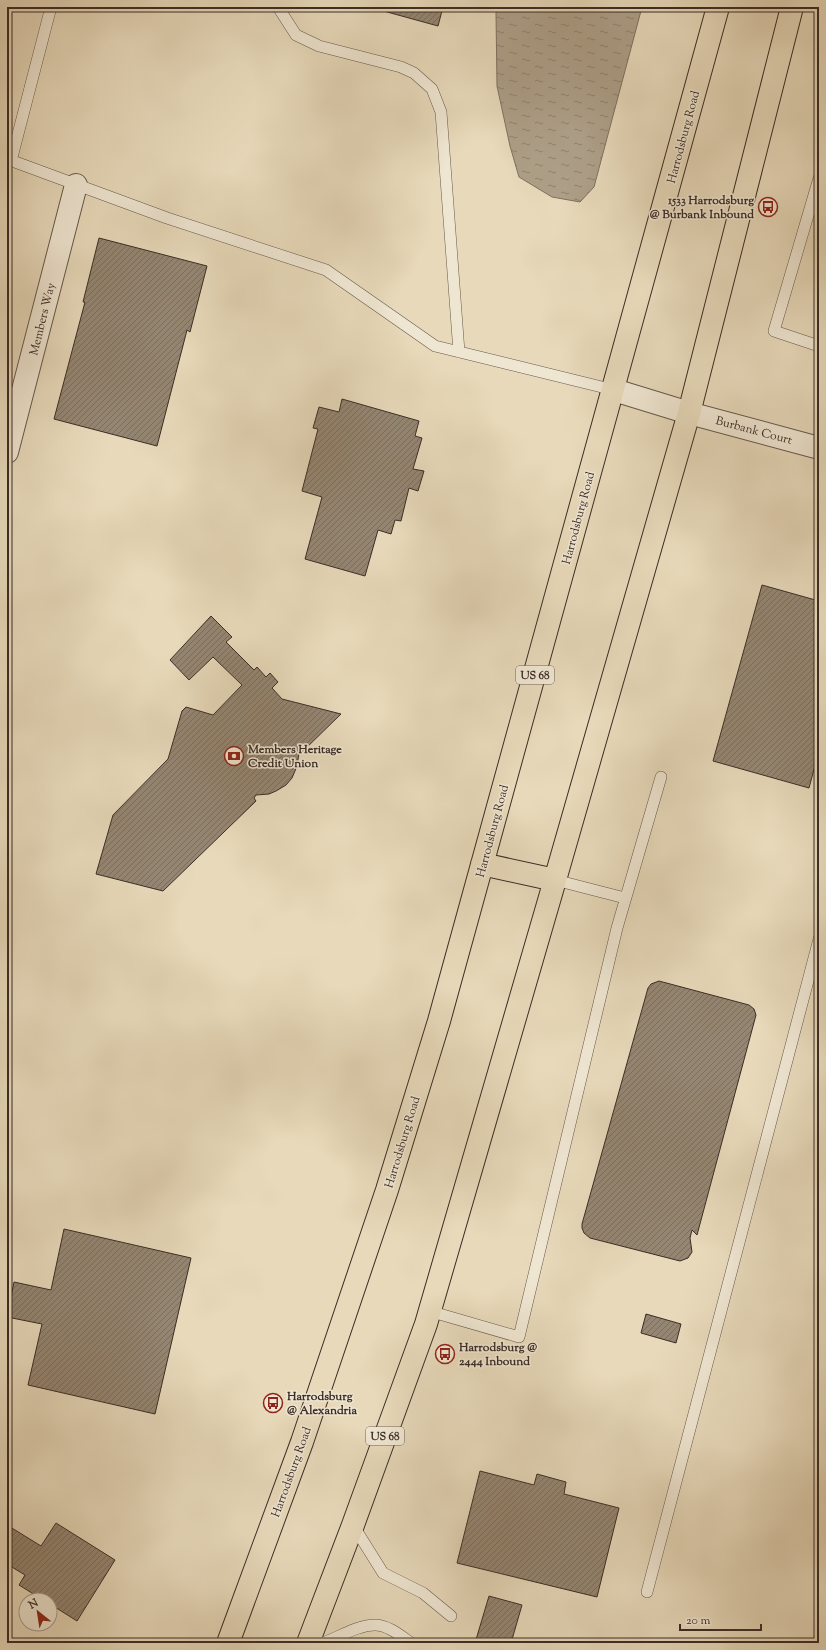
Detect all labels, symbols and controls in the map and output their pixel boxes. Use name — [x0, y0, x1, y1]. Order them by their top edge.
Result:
street label: Harrodsburg Road — [663, 89, 705, 186]
place label: 1533 Harrodsburg @ Burbank Inbound — [650, 192, 754, 224]
bus stop icon: 1533 Harrodsburg @ Burbank Inbound — [757, 196, 779, 218]
street label: Members Way — [25, 281, 61, 357]
street label: Burbank Court — [713, 412, 794, 450]
street label: Harrodsburg Road — [558, 470, 600, 567]
road number: US 68 — [516, 666, 554, 684]
place label: Members Heritage Credit Union — [247, 741, 342, 773]
bank icon: Members Heritage Credit Union — [223, 745, 245, 767]
street label: Harrodsburg Road — [472, 783, 514, 880]
street label: Harrodsburg Road — [380, 1094, 426, 1190]
place label: Harrodsburg @ 2444 Inbound — [458, 1339, 537, 1371]
bus stop icon: Harrodsburg @ 2444 Inbound — [434, 1343, 456, 1365]
place label: Harrodsburg @ Alexandria — [286, 1388, 358, 1420]
bus stop icon: Harrodsburg @ Alexandria — [262, 1392, 284, 1414]
street label: Harrodsburg Road — [267, 1424, 317, 1520]
road number: US 68 — [366, 1427, 404, 1445]
north arrow — [18, 1592, 58, 1632]
text: N — [25, 1595, 41, 1614]
scale bar — [680, 1606, 761, 1632]
text: 20 m — [686, 1612, 711, 1630]

